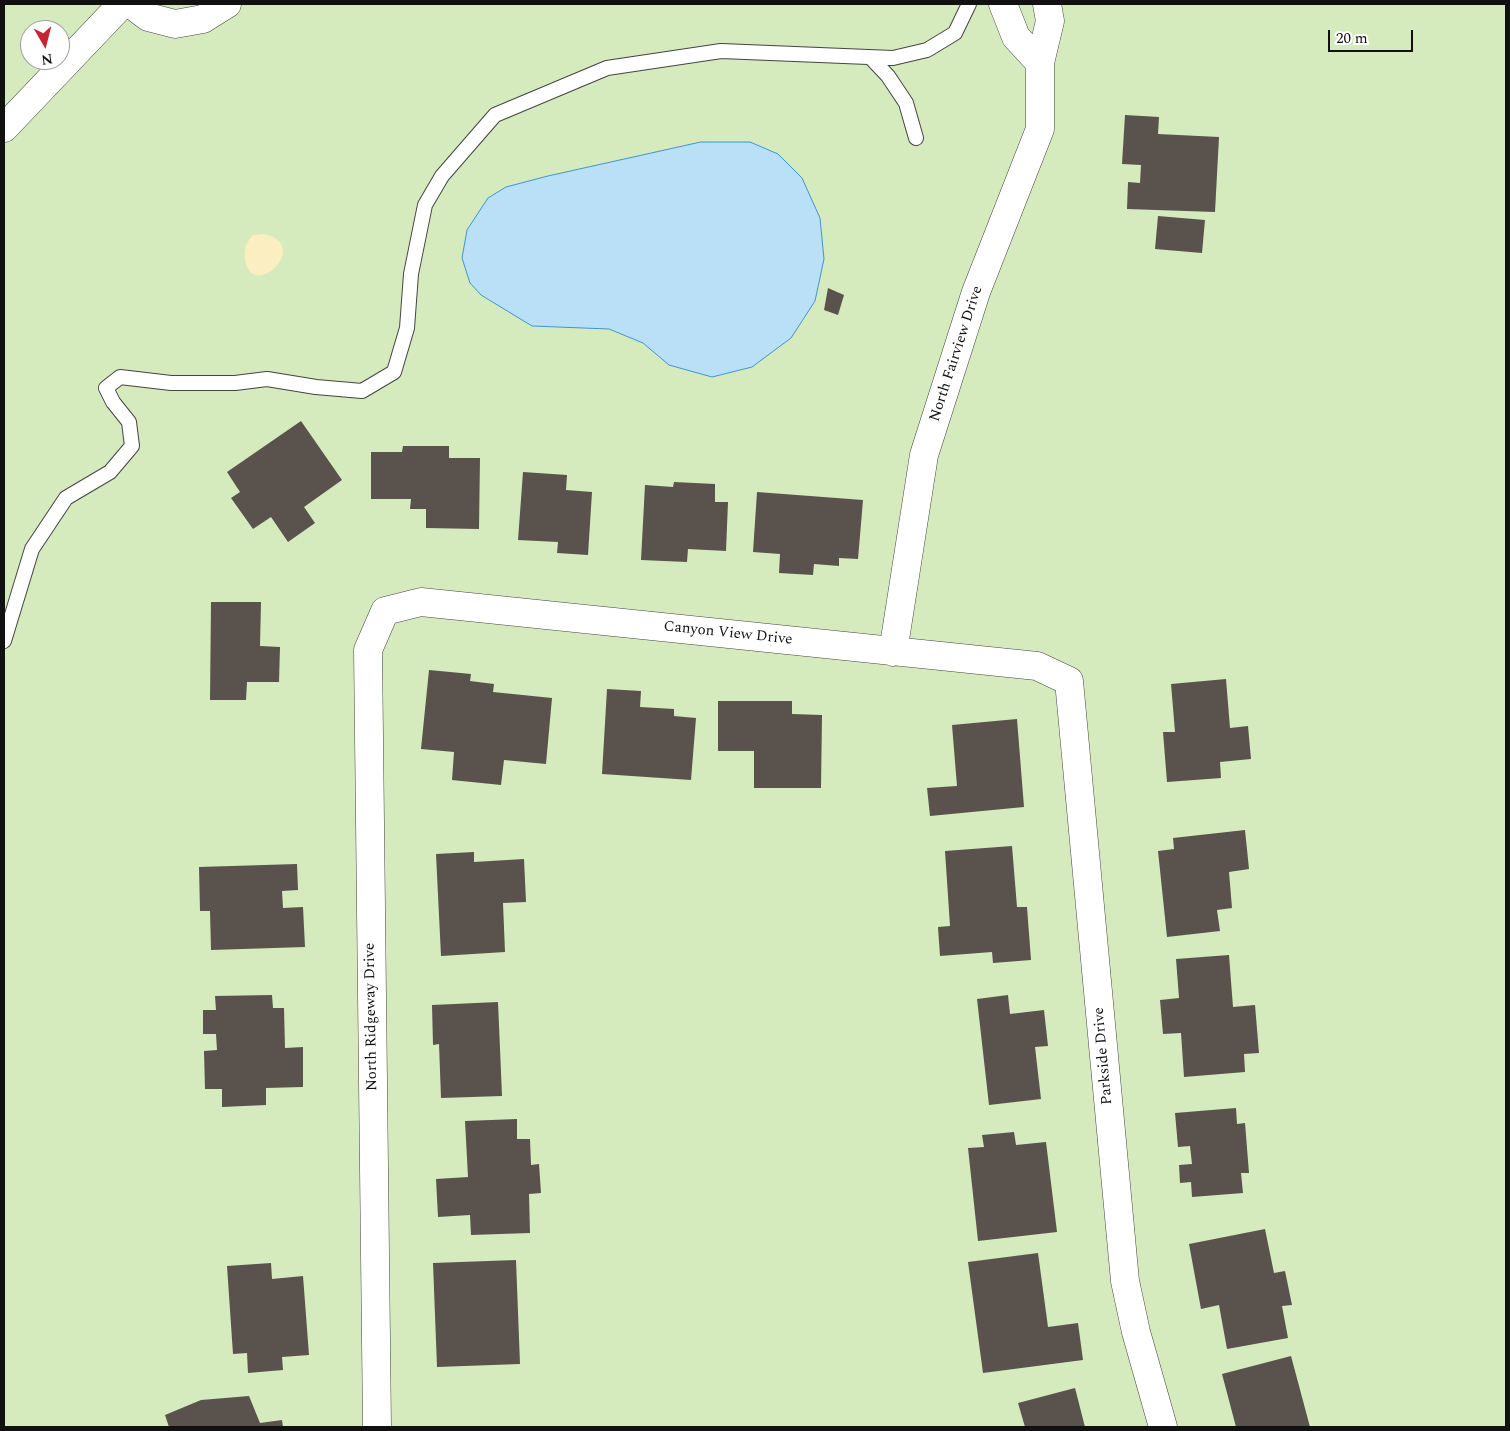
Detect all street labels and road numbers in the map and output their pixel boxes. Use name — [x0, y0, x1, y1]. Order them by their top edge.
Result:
street label: North Fairview Drive — [927, 284, 987, 424]
street label: Canyon View Drive — [663, 618, 793, 650]
street label: North Ridgeway Drive — [362, 943, 382, 1091]
street label: Parkside Drive — [1091, 1006, 1117, 1106]

